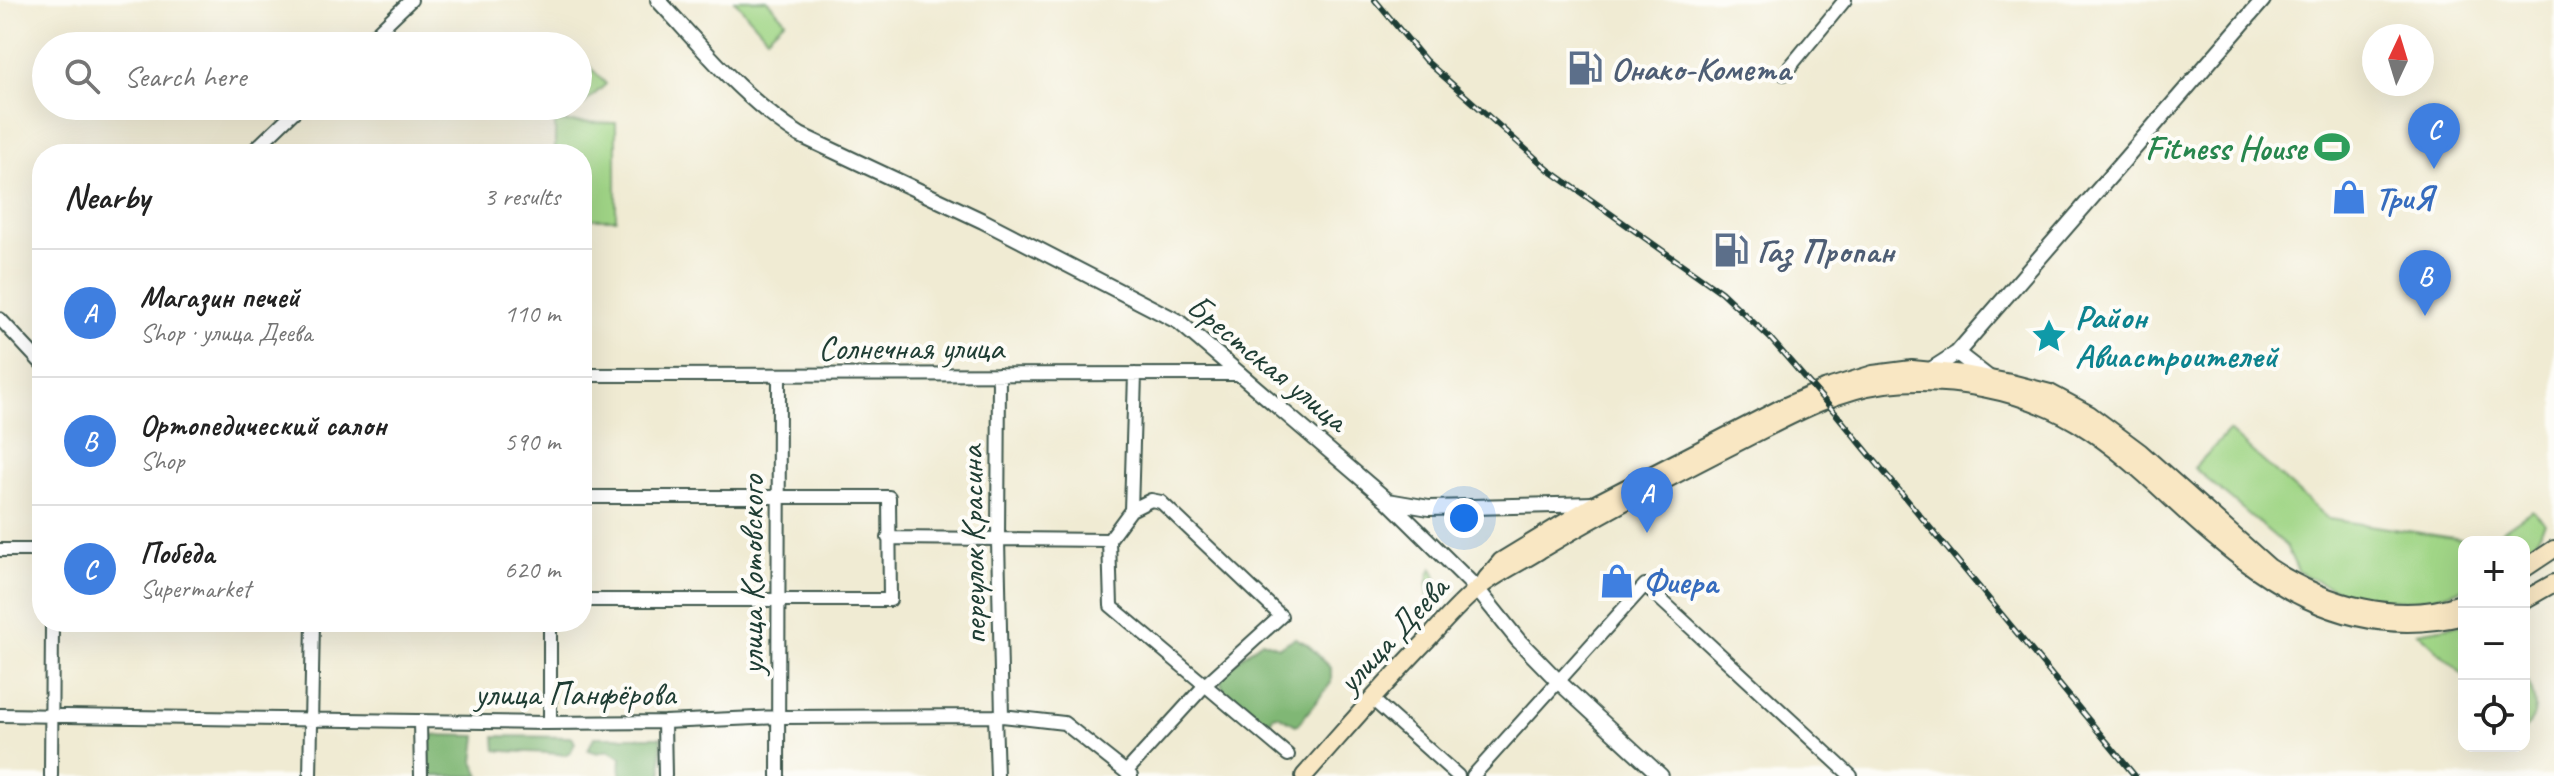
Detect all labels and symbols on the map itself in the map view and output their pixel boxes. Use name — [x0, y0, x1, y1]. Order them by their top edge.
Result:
north arrow — [2362, 24, 2434, 96]
place label: Онако-Комета — [1611, 47, 1794, 90]
fuel station icon: Онако-Комета — [1566, 49, 1604, 87]
pin: C — [2408, 103, 2460, 169]
place label: Fitness House — [2145, 126, 2309, 169]
sports icon: Fitness House — [2313, 128, 2351, 166]
place label: ТриЯ — [2375, 176, 2438, 219]
shop icon: ТриЯ — [2330, 178, 2368, 216]
place label: Газ Пропан — [1757, 229, 1896, 273]
fuel station icon: Газ Пропан — [1712, 231, 1750, 269]
pin: B — [2399, 250, 2451, 316]
street label: Брестская улица — [1178, 284, 1360, 443]
place label: Район Авиастроителей — [2075, 295, 2280, 377]
place icon: Район Авиастроителей — [2030, 317, 2068, 355]
street label: Солнечная улица — [818, 326, 1006, 369]
street label: переулок Красина — [949, 443, 996, 645]
pin: A — [1621, 467, 1673, 533]
street label: улица Котовского — [730, 473, 773, 677]
your location — [1444, 498, 1484, 538]
place label: Фиера — [1643, 560, 1721, 603]
shop icon: Фиера — [1598, 562, 1636, 600]
street label: улица Деева — [1326, 565, 1459, 703]
street label: улица Панфёрова — [473, 672, 678, 715]

